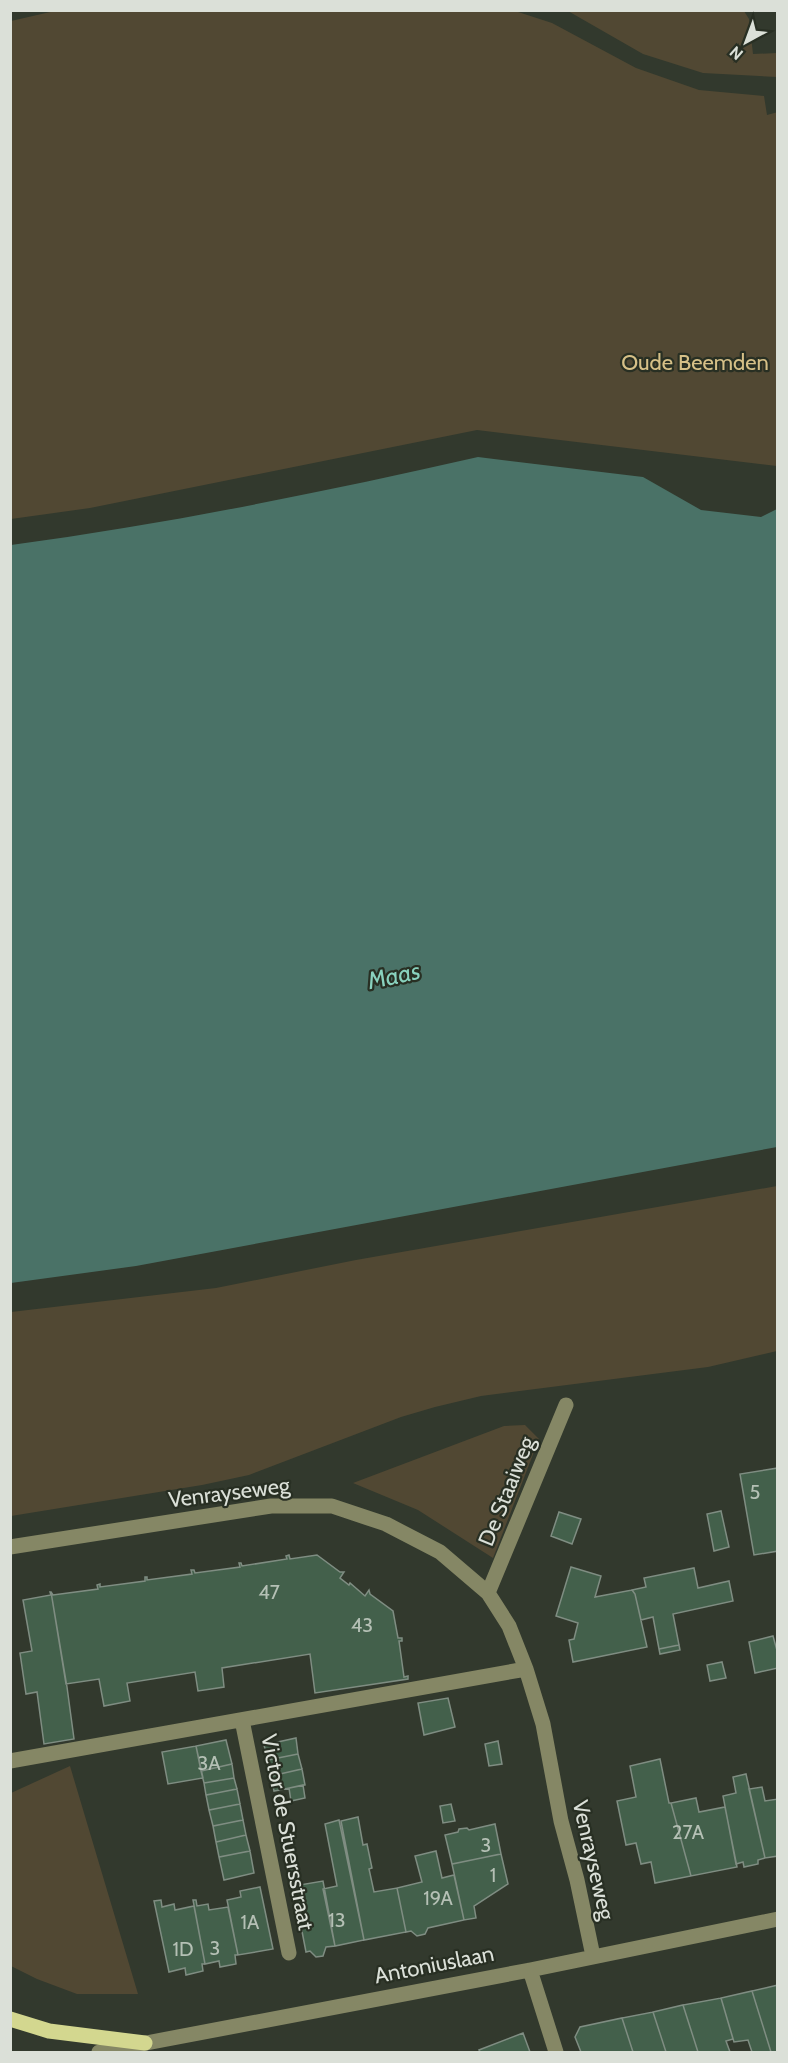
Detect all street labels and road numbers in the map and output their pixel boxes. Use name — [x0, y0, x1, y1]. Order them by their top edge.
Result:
street label: De Staaiweg — [472, 1431, 541, 1550]
street label: Venrayseweg — [167, 1472, 292, 1513]
street label: Victor de Stuersstraat — [255, 1732, 320, 1933]
street label: Venrayseweg — [567, 1798, 621, 1924]
street label: Antoniuslaan — [372, 1940, 496, 1989]

